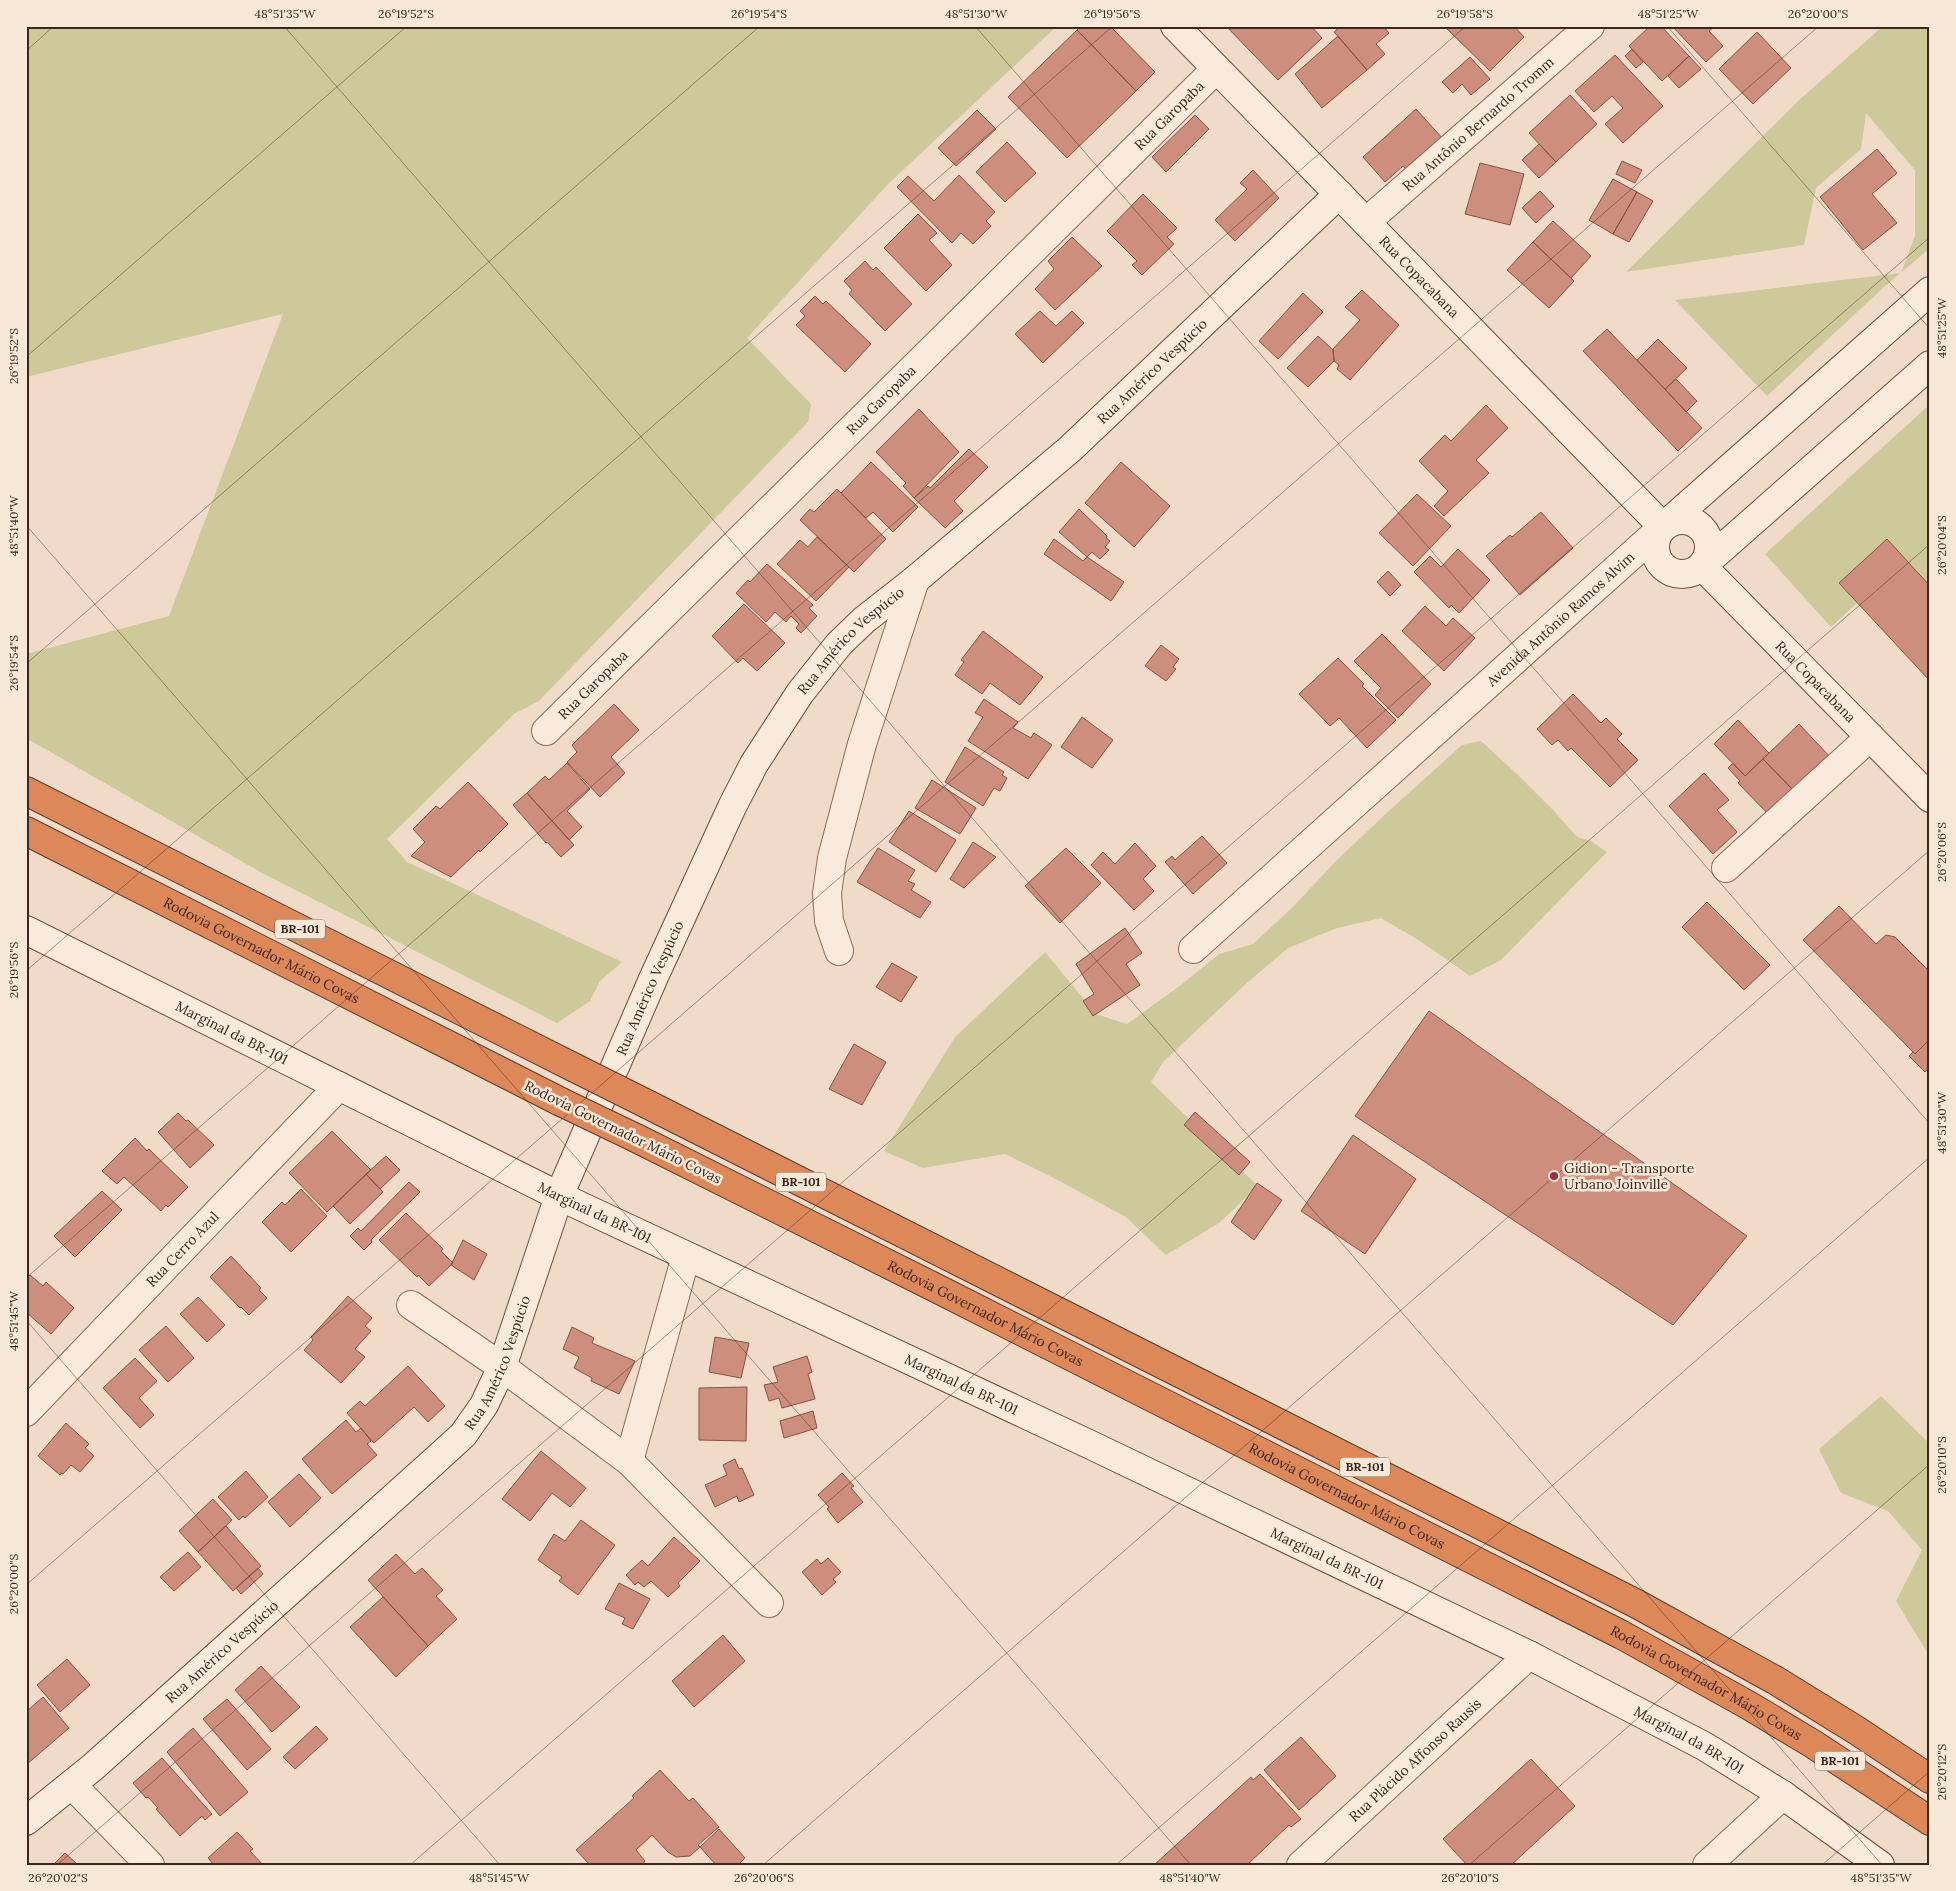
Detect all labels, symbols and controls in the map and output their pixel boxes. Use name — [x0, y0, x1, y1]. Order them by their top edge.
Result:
text: 48°51'35"W — [255, 6, 316, 21]
text: 26°19'52"S — [378, 6, 434, 21]
text: 26°19'54"S — [731, 6, 787, 21]
text: 48°51'30"W — [945, 6, 1008, 21]
text: 26°19'56"S — [1084, 6, 1140, 21]
text: 26°19'58"S — [1437, 6, 1493, 21]
text: 48°51'25"W — [1638, 6, 1699, 21]
text: 26°20'00"S — [1788, 6, 1848, 21]
street label: Rua Antônio Bernardo Tromm — [1399, 52, 1558, 195]
street label: Rua Garopaba — [1130, 77, 1208, 154]
street label: Rua Copacabana — [1375, 232, 1463, 321]
text: 48°51'25"W — [1934, 297, 1949, 358]
street label: Rua Américo Vespúcio — [1093, 315, 1211, 428]
text: 26°19'52"S — [6, 328, 21, 384]
street label: Rua Garopaba — [842, 362, 920, 438]
text: 48°51'40"W — [6, 494, 21, 557]
text: 26°20'04"S — [1934, 515, 1949, 575]
street label: Avenida Antônio Ramos Alvim — [1482, 548, 1639, 691]
street label: Rua Américo Vespúcio — [793, 583, 908, 698]
text: 26°19'54"S — [6, 635, 21, 691]
street label: Rua Copacabana — [1772, 637, 1860, 726]
street label: Rua Garopaba — [554, 646, 632, 723]
text: 26°20'06"S — [1934, 822, 1949, 882]
street label: Rodovia Governador Mário Covas — [160, 893, 363, 1007]
street label: Rua Américo Vespúcio — [612, 918, 687, 1058]
road number: BR-101 — [275, 920, 325, 939]
text: 26°19'56"S — [6, 942, 21, 998]
street label: Marginal da BR-101 — [173, 997, 291, 1068]
street label: Rodovia Governador Mário Covas — [521, 1076, 725, 1188]
text: 48°51'30"W — [1934, 1091, 1949, 1154]
place label: Gidion - Transporte Urbano Joinville — [1564, 1159, 1695, 1193]
marker: Gidion - Transporte Urbano Joinville — [1548, 1170, 1560, 1182]
road number: BR-101 — [776, 1172, 826, 1192]
street label: Marginal da BR-101 — [535, 1178, 654, 1247]
street label: Rua Cerro Azul — [142, 1207, 223, 1291]
street label: Rodovia Governador Mário Covas — [884, 1256, 1087, 1370]
text: 48°51'45"W — [6, 1290, 21, 1351]
street label: Rua Américo Vespúcio — [460, 1293, 534, 1433]
street label: Marginal da BR-101 — [902, 1350, 1021, 1419]
text: 26°20'10"S — [1934, 1436, 1949, 1494]
street label: Rodovia Governador Mário Covas — [1246, 1439, 1448, 1553]
road number: BR-101 — [1340, 1458, 1390, 1476]
street label: Marginal da BR-101 — [1268, 1523, 1387, 1593]
text: 26°20'00"S — [6, 1554, 21, 1614]
street label: Rua Américo Vespúcio — [162, 1596, 282, 1707]
street label: Rodovia Governador Mário Covas — [1607, 1622, 1805, 1744]
street label: Rua Plácido Affonso Rausis — [1345, 1695, 1485, 1825]
street label: Marginal da BR-101 — [1631, 1702, 1748, 1778]
text: 26°20'12"S — [1934, 1744, 1949, 1800]
road number: BR-101 — [1815, 1752, 1865, 1770]
text: 26°20'02"S — [28, 1870, 88, 1885]
text: 48°51'45"W — [469, 1870, 530, 1885]
text: 26°20'06"S — [734, 1870, 794, 1885]
text: 48°51'40"W — [1159, 1870, 1222, 1885]
text: 26°20'10"S — [1441, 1870, 1499, 1885]
text: 48°51'35"W — [1851, 1870, 1912, 1885]

